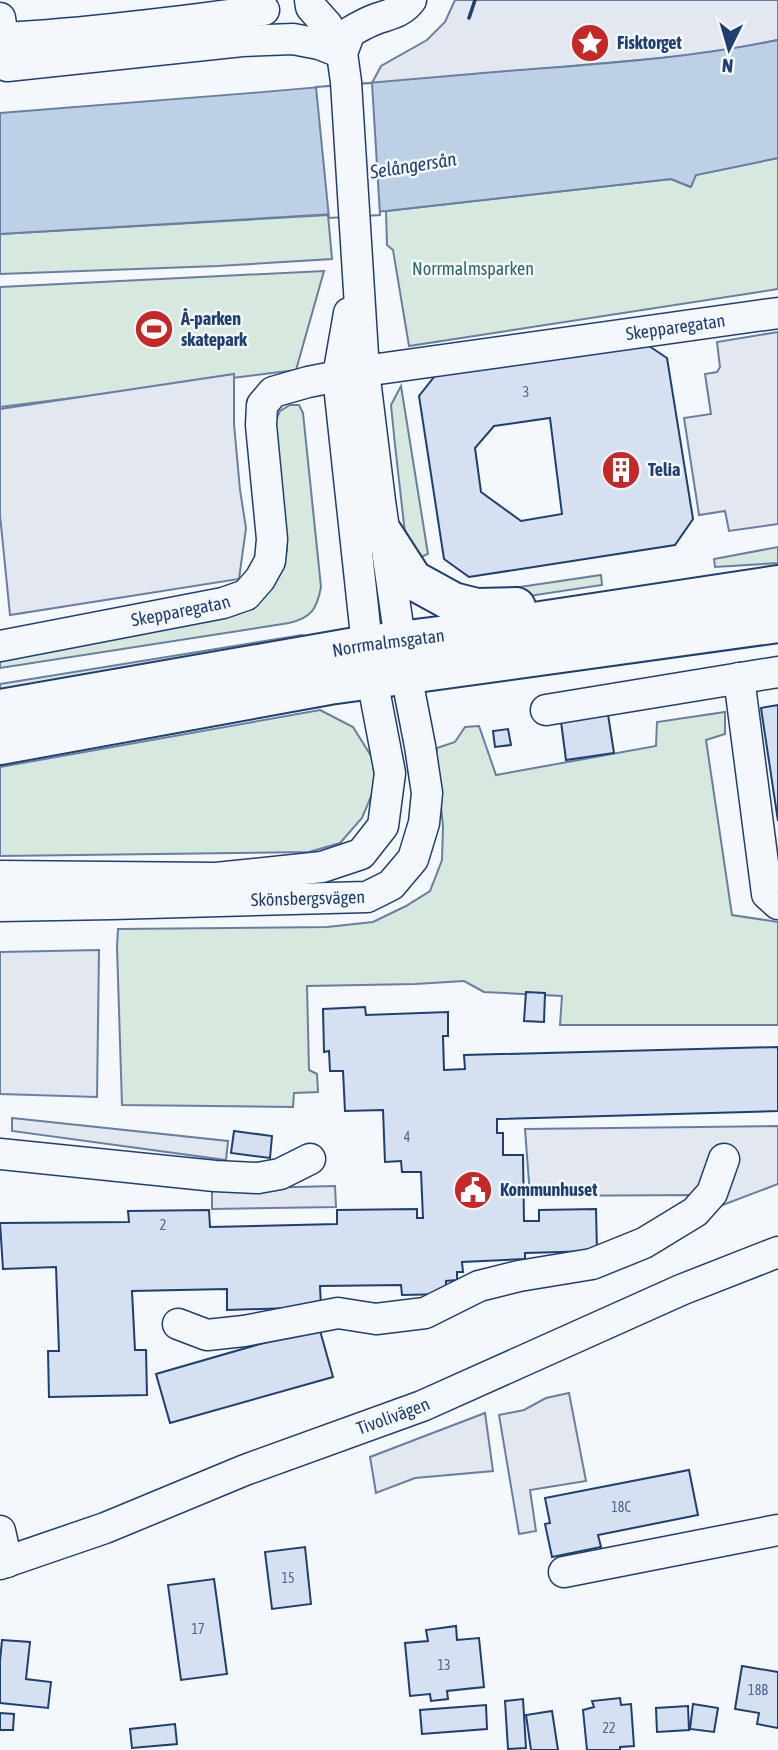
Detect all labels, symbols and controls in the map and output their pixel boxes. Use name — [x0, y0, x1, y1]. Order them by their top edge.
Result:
north arrow — [694, 14, 764, 84]
place icon: Fisktorget — [569, 22, 611, 64]
place label: Fisktorget — [617, 32, 682, 53]
text: N — [721, 54, 734, 77]
water label: Selångersån — [367, 147, 458, 183]
park label: Norrmalmsparken — [412, 258, 534, 279]
place label: Å-parken skatepark — [180, 307, 248, 350]
sports icon: Å-parken skatepark — [133, 308, 175, 350]
street label: Skepparegatan — [624, 310, 727, 344]
house number: 3 — [523, 384, 529, 400]
building icon: Telia — [600, 449, 642, 491]
place label: Telia — [648, 459, 680, 480]
street label: Skepparegatan — [129, 590, 233, 630]
street label: Norrmalmsgatan — [330, 624, 446, 661]
street label: Skönsbergsvägen — [251, 886, 365, 910]
house number: 4 — [404, 1129, 411, 1145]
public building icon: Kommunhuset — [452, 1169, 494, 1211]
place label: Kommunhuset — [500, 1179, 598, 1200]
house number: 2 — [160, 1217, 166, 1233]
street label: Tivolivägen — [353, 1393, 433, 1439]
house number: 18C — [611, 1499, 631, 1515]
house number: 15 — [281, 1570, 295, 1586]
house number: 17 — [191, 1621, 205, 1637]
house number: 13 — [437, 1657, 451, 1673]
house number: 18B — [748, 1682, 768, 1698]
house number: 22 — [602, 1720, 616, 1736]

